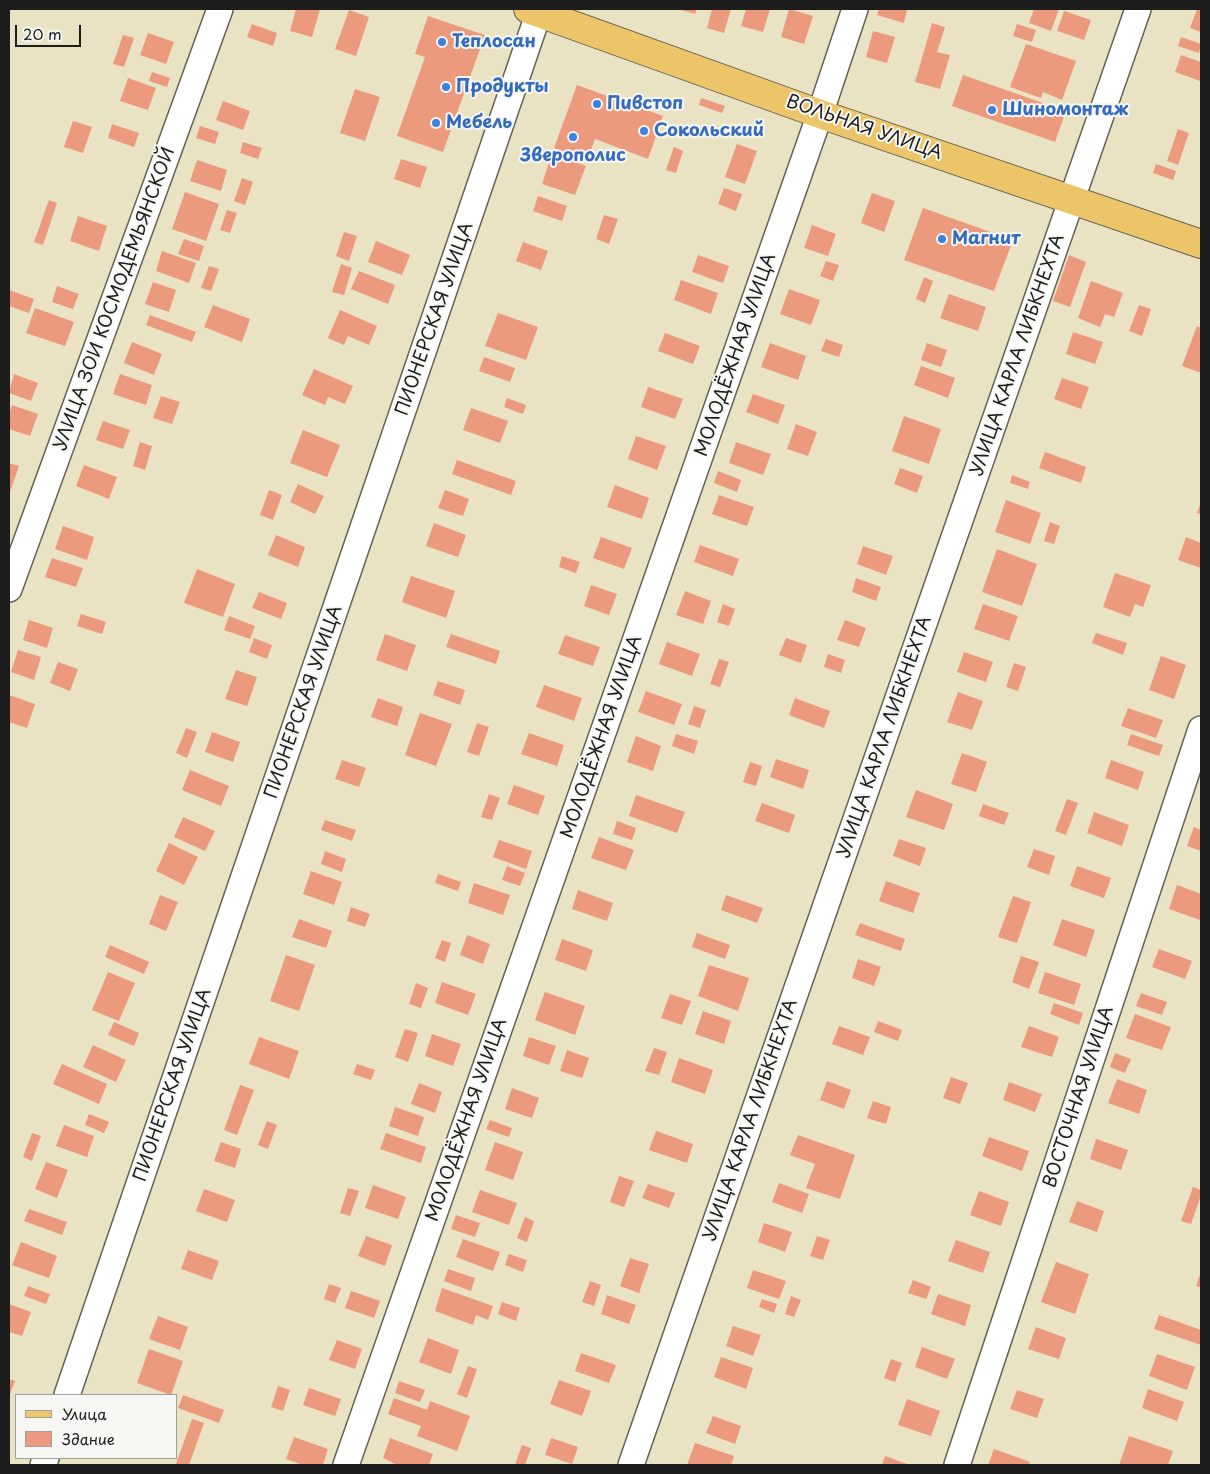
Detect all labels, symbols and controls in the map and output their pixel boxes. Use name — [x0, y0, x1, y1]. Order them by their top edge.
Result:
scale bar — [18, 15, 84, 47]
text: 20 m — [23, 22, 62, 45]
place label: Теплосан — [452, 31, 536, 53]
marker: Теплосан — [436, 36, 448, 48]
place label: Продукты — [456, 76, 549, 98]
marker: Продукты — [440, 81, 452, 93]
street label: ВОЛЬНАЯ УЛИЦА — [783, 91, 945, 165]
place label: Пивстоп — [607, 93, 683, 115]
marker: Пивстоп — [591, 98, 603, 110]
place label: Шиномонтаж — [1002, 99, 1128, 121]
marker: Шиномонтаж — [986, 104, 998, 116]
place label: Мебель — [446, 112, 512, 134]
marker: Мебель — [430, 117, 442, 129]
place label: Сокольский — [654, 120, 764, 142]
marker: Сокольский — [638, 125, 650, 137]
marker: Зверополис — [567, 131, 579, 143]
street label: УЛИЦА ЗОИ КОСМОДЕМЬЯНСКОЙ — [50, 145, 180, 453]
place label: Зверополис — [520, 145, 626, 167]
street label: ПИОНЕРСКАЯ УЛИЦА — [392, 220, 478, 418]
place label: Магнит — [952, 228, 1020, 250]
street label: УЛИЦА КАРЛА ЛИБКНЕХТА — [966, 231, 1070, 479]
marker: Магнит — [936, 233, 948, 245]
street label: МОЛОДЁЖНАЯ УЛИЦА — [691, 251, 781, 459]
street label: ПИОНЕРСКАЯ УЛИЦА — [261, 603, 347, 801]
street label: УЛИЦА КАРЛА ЛИБКНЕХТА — [833, 613, 937, 861]
street label: МОЛОДЁЖНАЯ УЛИЦА — [557, 633, 647, 841]
street label: ПИОНЕРСКАЯ УЛИЦА — [130, 986, 216, 1184]
street label: УЛИЦА КАРЛА ЛИБКНЕХТА — [699, 996, 803, 1244]
street label: ВОСТОЧНАЯ УЛИЦА — [1039, 1003, 1119, 1191]
street label: МОЛОДЁЖНАЯ УЛИЦА — [422, 1016, 512, 1224]
legend — [15, 1394, 178, 1459]
text: Улица — [62, 1402, 107, 1425]
text: Здание — [62, 1427, 115, 1450]

